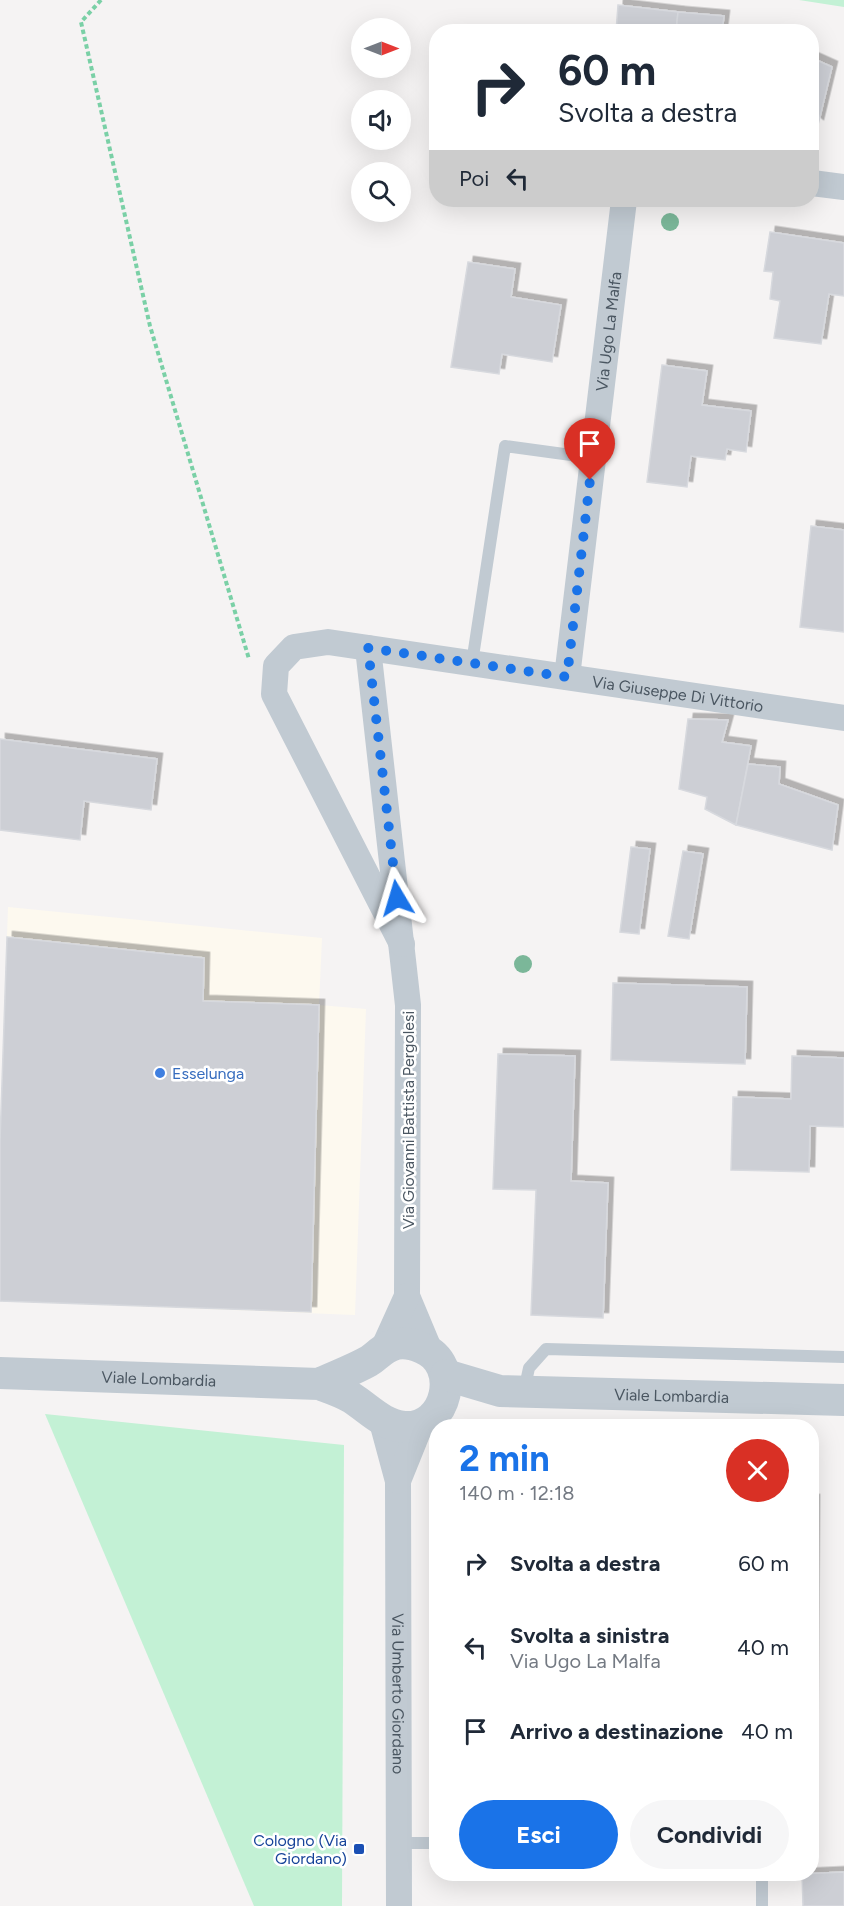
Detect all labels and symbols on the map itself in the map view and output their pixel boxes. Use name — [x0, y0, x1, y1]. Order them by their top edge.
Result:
north arrow — [351, 18, 411, 78]
street label: Via Ugo La Malfa — [592, 271, 625, 393]
pin — [564, 418, 615, 480]
street label: Via Giuseppe Di Vittorio — [591, 672, 765, 716]
position arrow — [365, 866, 429, 930]
street label: Via Giovanni Battista Pergolesi — [399, 1011, 418, 1229]
place label: Esselunga — [172, 1064, 244, 1083]
marker: Esselunga — [153, 1066, 167, 1080]
street label: Viale Lombardia — [101, 1368, 217, 1390]
street label: Viale Lombardia — [614, 1385, 729, 1407]
street label: Via Umberto Giordano — [388, 1613, 408, 1774]
place label: Cologno (Via Giordano) — [253, 1831, 347, 1868]
marker: Cologno (Via Giordano) — [352, 1842, 366, 1856]

